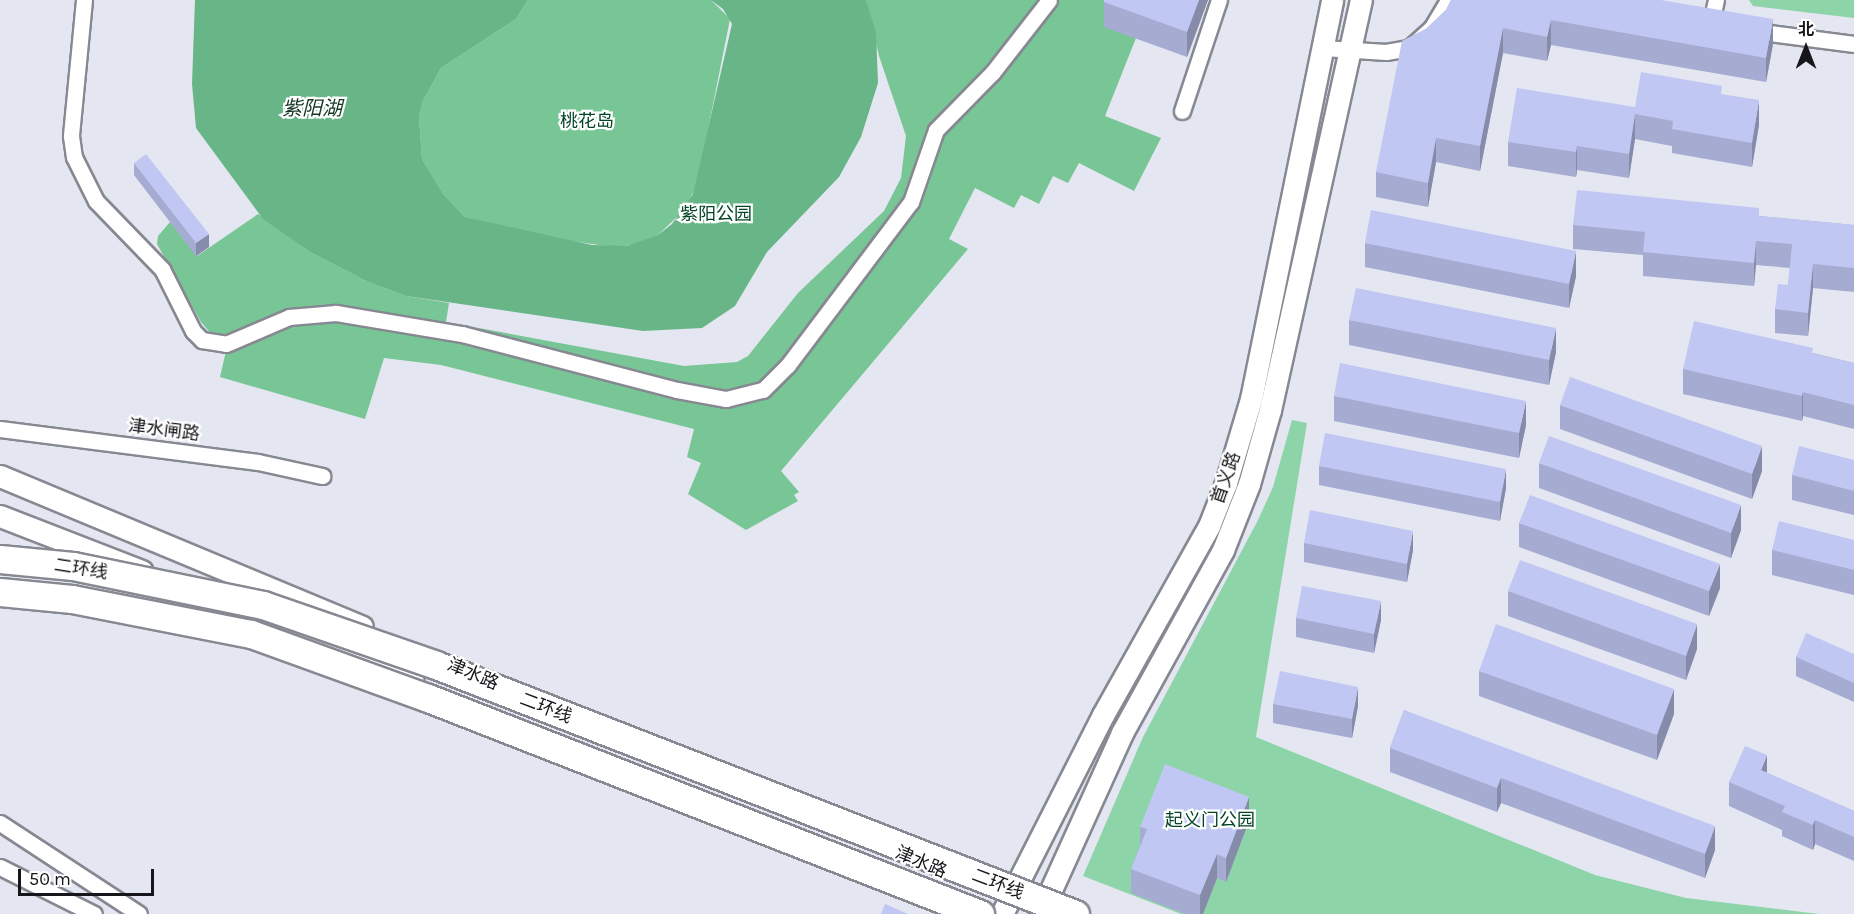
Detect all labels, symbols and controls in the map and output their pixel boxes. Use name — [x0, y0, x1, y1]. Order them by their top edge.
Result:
north arrow — [1776, 18, 1836, 78]
text: 北 — [1798, 20, 1814, 39]
water label: 紫阳湖 — [282, 96, 342, 120]
park label: 桃花岛 — [560, 110, 614, 132]
park label: 紫阳公园 — [680, 203, 752, 225]
street label: 津水闸路 — [127, 415, 201, 445]
street label: 首义路 — [1207, 449, 1245, 507]
street label: 二环线 — [53, 554, 109, 584]
street label: 津水路 — [444, 654, 502, 694]
street label: 二环线 — [517, 688, 575, 728]
park label: 起义门公园 — [1165, 809, 1255, 831]
street label: 津水路 — [892, 842, 950, 882]
scale bar — [21, 857, 158, 895]
street label: 二环线 — [969, 864, 1027, 904]
text: 50 m — [29, 868, 71, 890]

